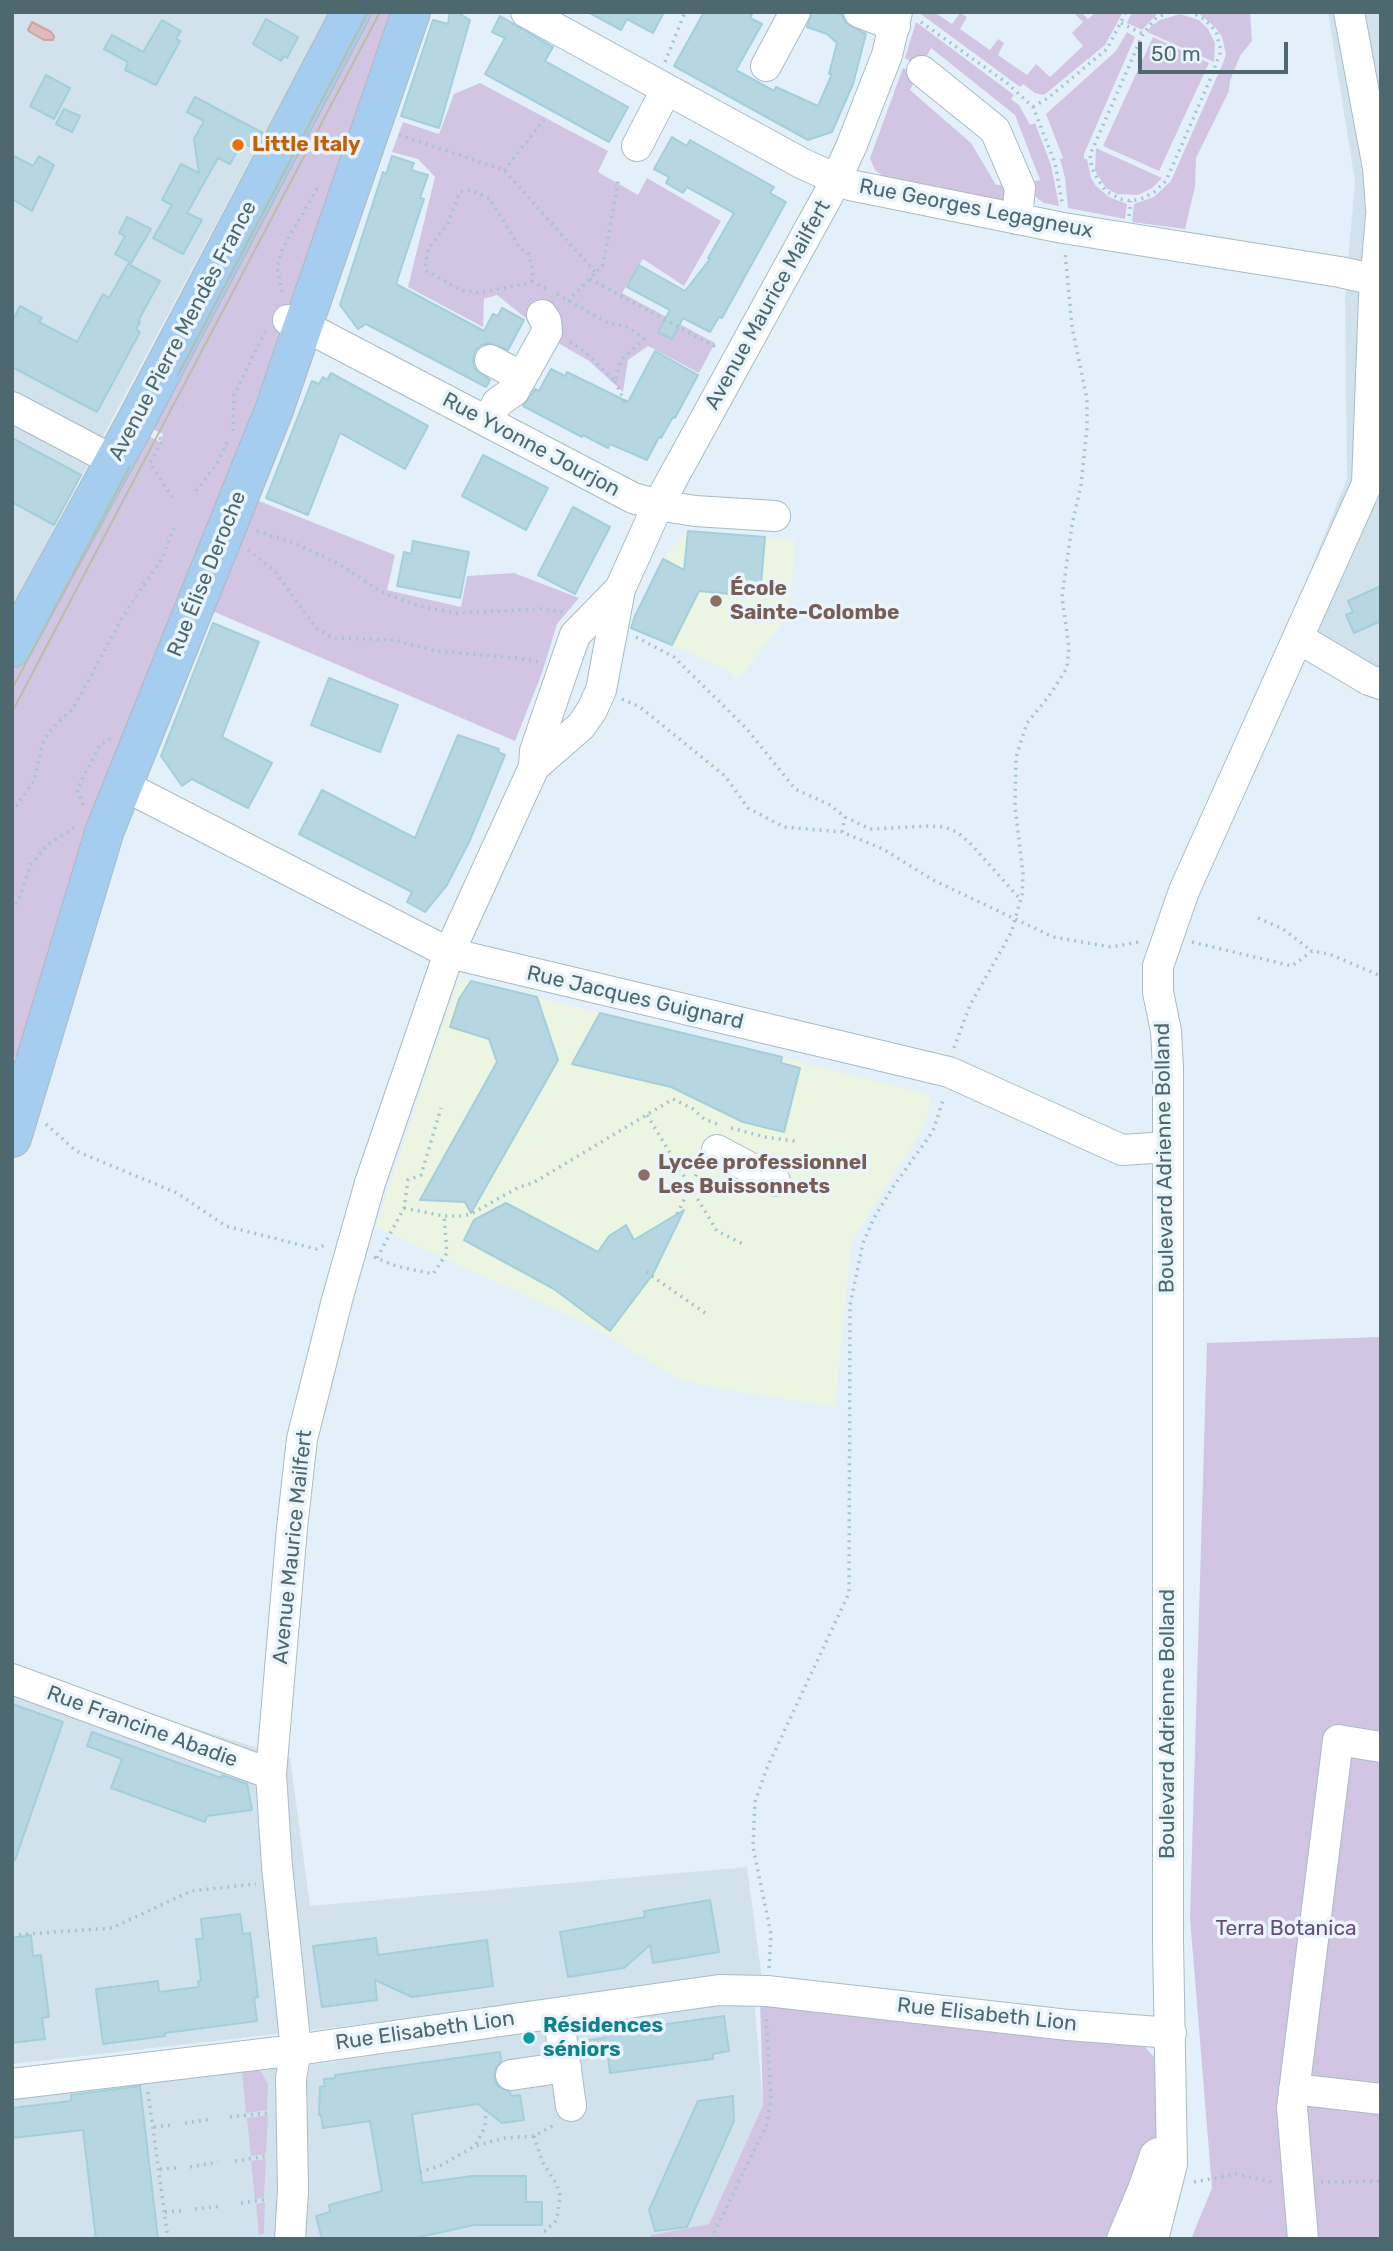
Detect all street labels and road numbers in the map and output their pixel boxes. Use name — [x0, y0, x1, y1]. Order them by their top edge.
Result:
street label: Rue Georges Legagneux — [857, 174, 1095, 244]
street label: Avenue Maurice Mailfert — [700, 196, 836, 414]
street label: Avenue Pierre Mendès France — [104, 197, 262, 465]
street label: Rue Yvonne Jourjon — [438, 388, 624, 502]
street label: Rue Élise Deroche — [162, 488, 252, 660]
street label: Rue Jacques Guignard — [524, 961, 746, 1035]
street label: Boulevard Adrienne Bolland — [1150, 1023, 1180, 1293]
street label: Avenue Maurice Mailfert — [268, 1429, 318, 1665]
street label: Boulevard Adrienne Bolland — [1155, 1589, 1181, 1859]
street label: Rue Francine Abadie — [43, 1681, 241, 1773]
street label: Rue Elisabeth Lion — [896, 1993, 1078, 2037]
street label: Rue Elisabeth Lion — [334, 2006, 516, 2056]

